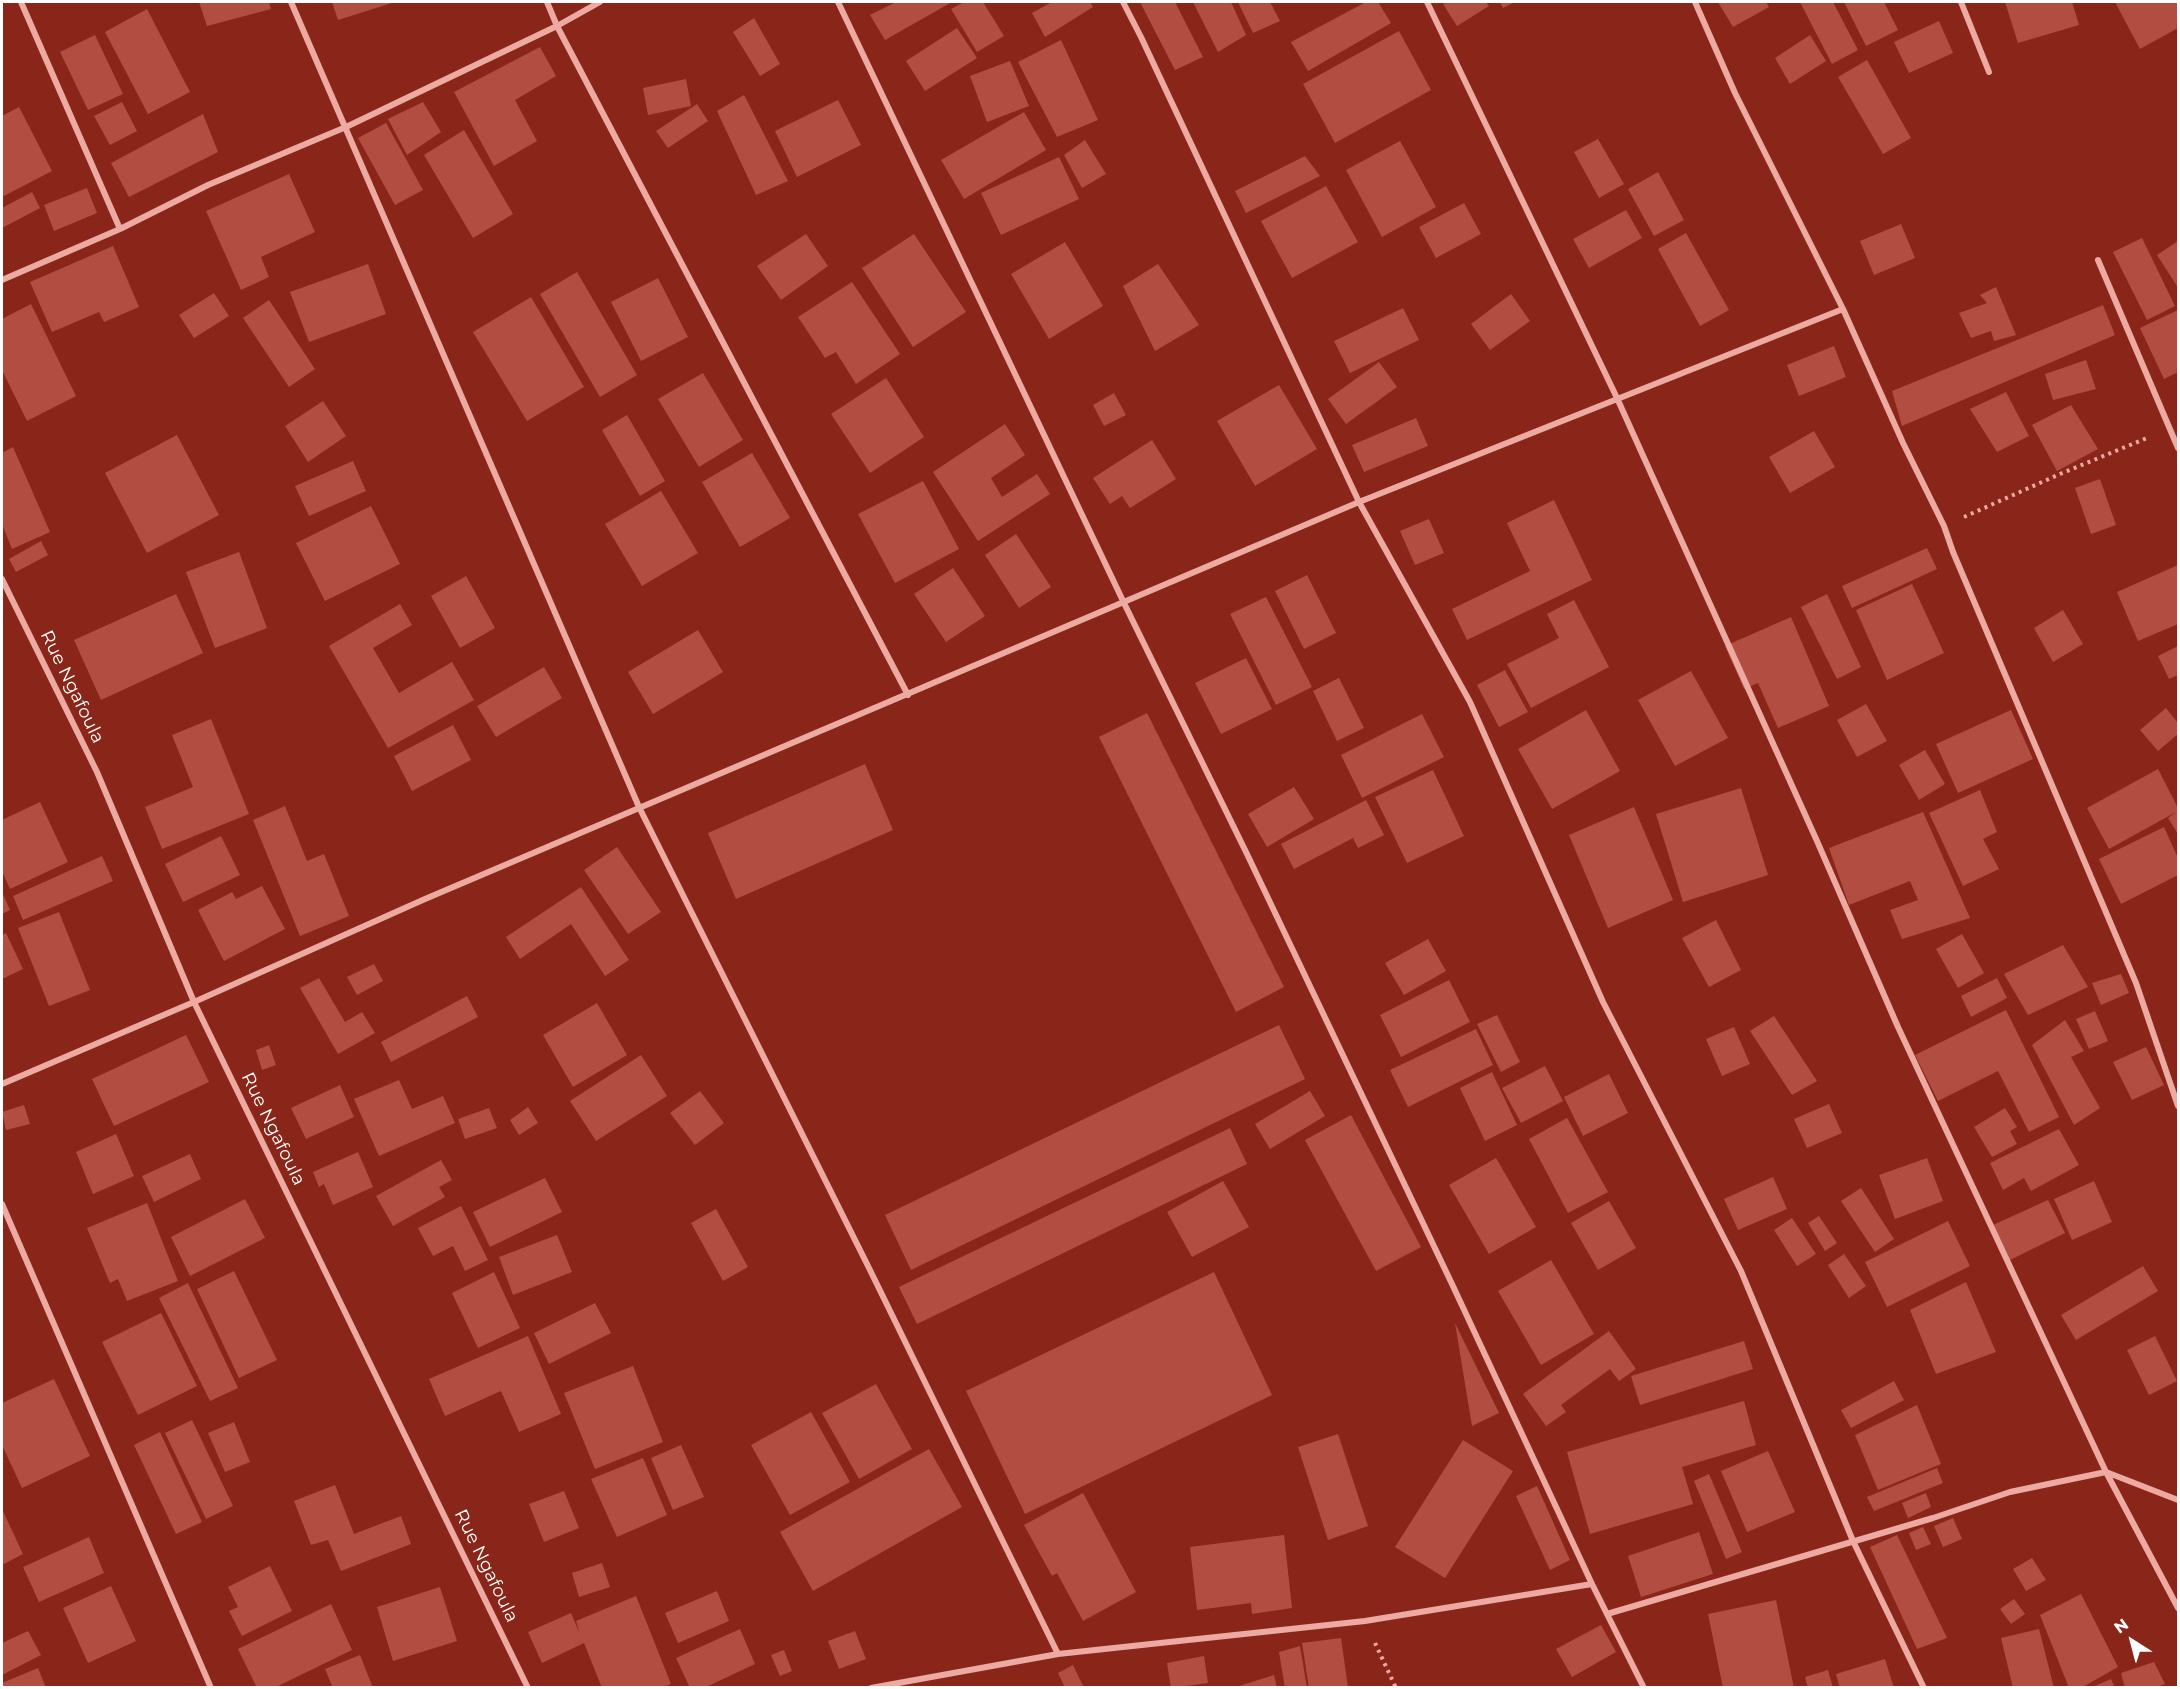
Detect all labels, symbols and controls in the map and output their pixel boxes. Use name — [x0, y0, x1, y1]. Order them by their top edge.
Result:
street label: Rue Ngafoula — [35, 627, 109, 747]
street label: Rue Ngafoula — [236, 1069, 310, 1189]
street label: Rue Ngafoula — [449, 1506, 523, 1626]
north arrow — [2102, 1611, 2162, 1671]
text: N — [2110, 1615, 2132, 1638]

